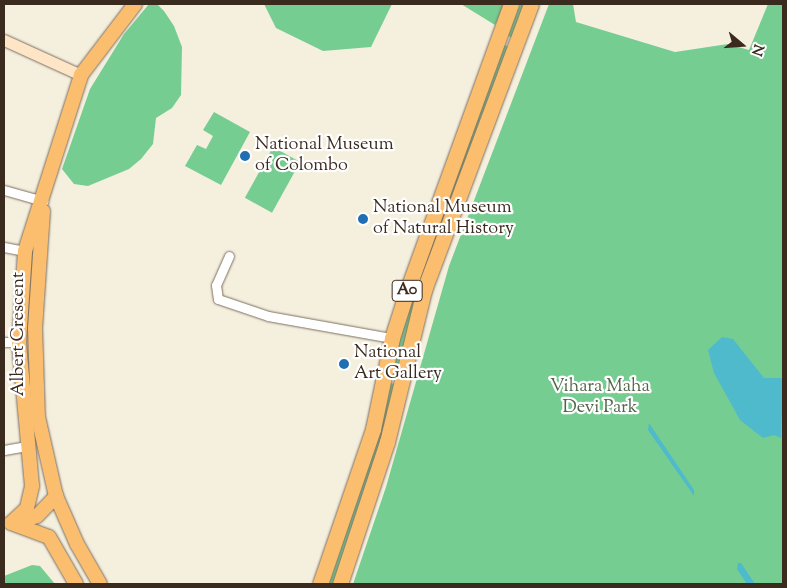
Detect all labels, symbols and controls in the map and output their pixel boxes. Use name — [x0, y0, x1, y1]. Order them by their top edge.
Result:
north arrow — [717, 20, 767, 70]
text: N — [745, 41, 768, 58]
place label: National Museum of Colombo — [255, 135, 394, 178]
marker: National Museum of Colombo — [239, 150, 251, 162]
place label: National Museum of Natural History — [373, 198, 514, 240]
marker: National Museum of Natural History — [357, 213, 369, 225]
street label: Albert Crescent — [8, 272, 30, 396]
road number: A0 — [391, 278, 423, 304]
place label: National Art Gallery — [354, 343, 442, 386]
marker: National Art Gallery — [338, 358, 350, 370]
park label: Vihara Maha Devi Park — [550, 377, 650, 419]

